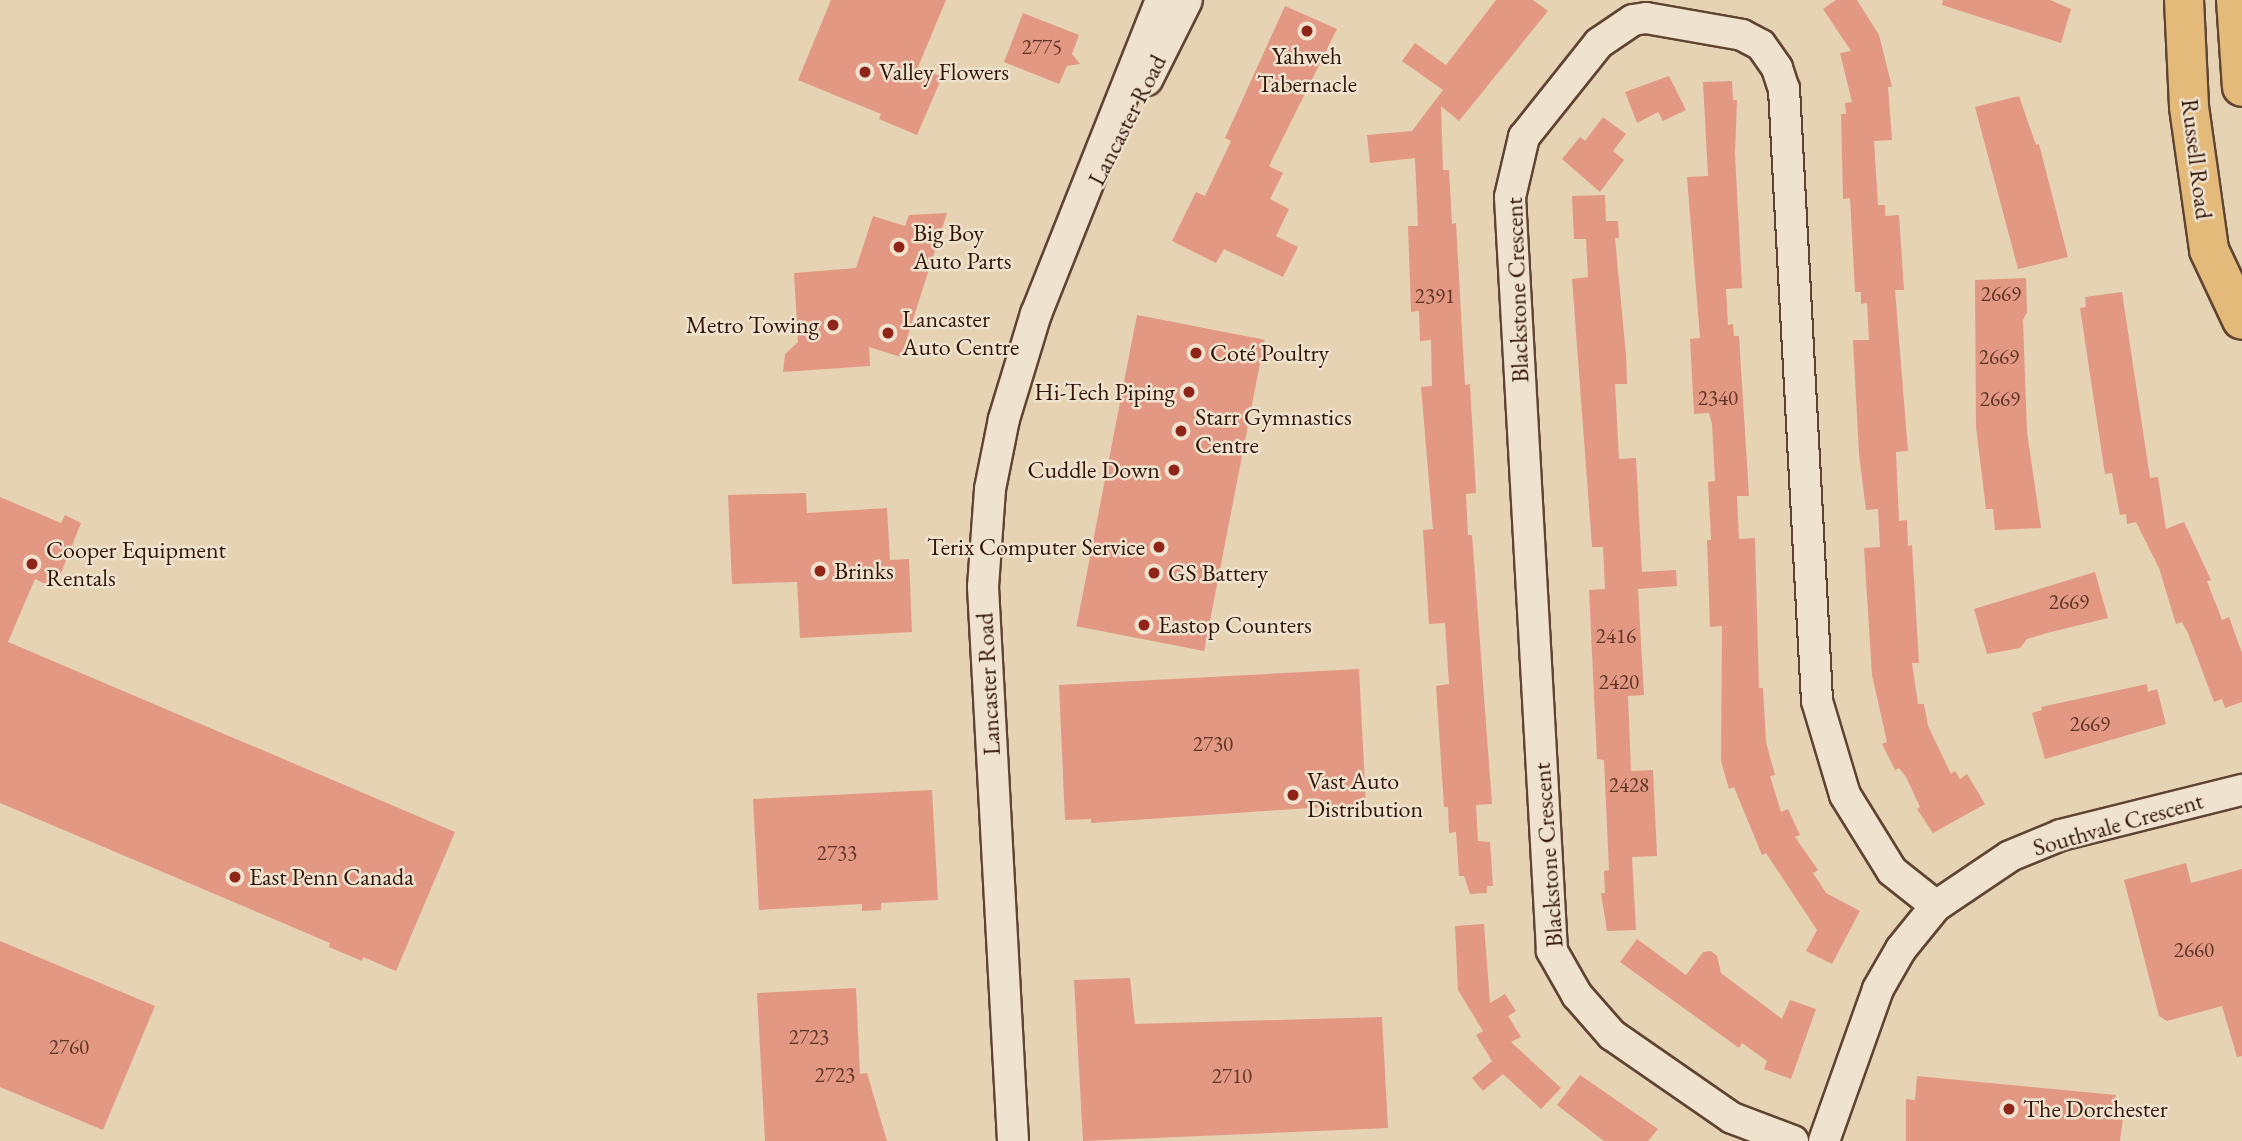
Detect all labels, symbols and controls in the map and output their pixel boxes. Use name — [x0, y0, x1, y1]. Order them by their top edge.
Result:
marker: Yahweh Tabernacle — [1299, 23, 1315, 39]
house number: 2775 — [1022, 34, 1062, 60]
place label: Yahweh Tabernacle — [1257, 42, 1357, 98]
street label: Lancaster Road — [1082, 50, 1172, 190]
place label: Valley Flowers — [879, 58, 1009, 86]
marker: Valley Flowers — [857, 64, 873, 80]
street label: Russell Road — [2175, 97, 2219, 221]
street label: Blackstone Crescent — [1499, 197, 1535, 383]
place label: Big Boy Auto Parts — [913, 219, 1011, 275]
marker: Big Boy Auto Parts — [891, 239, 907, 255]
house number: 2669 — [1981, 281, 2021, 307]
house number: 2391 — [1415, 283, 1455, 309]
place label: Lancaster Auto Centre — [902, 305, 1019, 361]
place label: Metro Towing — [686, 311, 819, 339]
marker: Metro Towing — [825, 317, 841, 333]
marker: Lancaster Auto Centre — [880, 325, 896, 341]
place label: Coté Poultry — [1210, 339, 1329, 367]
house number: 2669 — [1979, 344, 2019, 370]
marker: Coté Poultry — [1188, 345, 1204, 361]
place label: Hi-Tech Piping — [1034, 378, 1175, 406]
marker: Hi-Tech Piping — [1181, 384, 1197, 400]
house number: 2340 — [1698, 385, 1738, 411]
house number: 2669 — [1980, 386, 2020, 412]
place label: Starr Gymnastics Centre — [1195, 403, 1352, 459]
marker: Starr Gymnastics Centre — [1173, 423, 1189, 439]
place label: Cuddle Down — [1027, 456, 1160, 484]
marker: Cuddle Down — [1166, 462, 1182, 478]
place label: Terix Computer Service — [927, 533, 1145, 561]
place label: Cooper Equipment Rentals — [46, 536, 226, 592]
marker: Terix Computer Service — [1151, 539, 1167, 555]
marker: Cooper Equipment Rentals — [24, 556, 40, 572]
place label: Brinks — [834, 557, 894, 585]
place label: GS Battery — [1168, 559, 1268, 587]
marker: Brinks — [812, 563, 828, 579]
marker: GS Battery — [1146, 565, 1162, 581]
house number: 2669 — [2049, 589, 2089, 615]
place label: Eastop Counters — [1158, 611, 1312, 639]
street label: Lancaster Road — [970, 612, 1006, 756]
marker: Eastop Counters — [1136, 617, 1152, 633]
house number: 2416 — [1596, 623, 1636, 649]
house number: 2420 — [1599, 669, 1639, 695]
house number: 2669 — [2070, 711, 2110, 737]
house number: 2730 — [1193, 731, 1233, 757]
street label: Blackstone Crescent — [1527, 761, 1569, 949]
place label: Vast Auto Distribution — [1307, 767, 1423, 823]
house number: 2428 — [1609, 772, 1649, 798]
street label: Southvale Crescent — [2030, 786, 2206, 862]
marker: Vast Auto Distribution — [1285, 787, 1301, 803]
house number: 2733 — [817, 840, 857, 866]
place label: East Penn Canada — [249, 863, 414, 891]
marker: East Penn Canada — [227, 869, 243, 885]
house number: 2660 — [2174, 937, 2214, 963]
house number: 2723 — [789, 1024, 829, 1050]
house number: 2760 — [49, 1034, 89, 1060]
house number: 2723 — [815, 1062, 855, 1088]
house number: 2710 — [1212, 1063, 1252, 1089]
place label: The Dorchester — [2023, 1095, 2168, 1123]
marker: The Dorchester — [2001, 1101, 2017, 1117]

